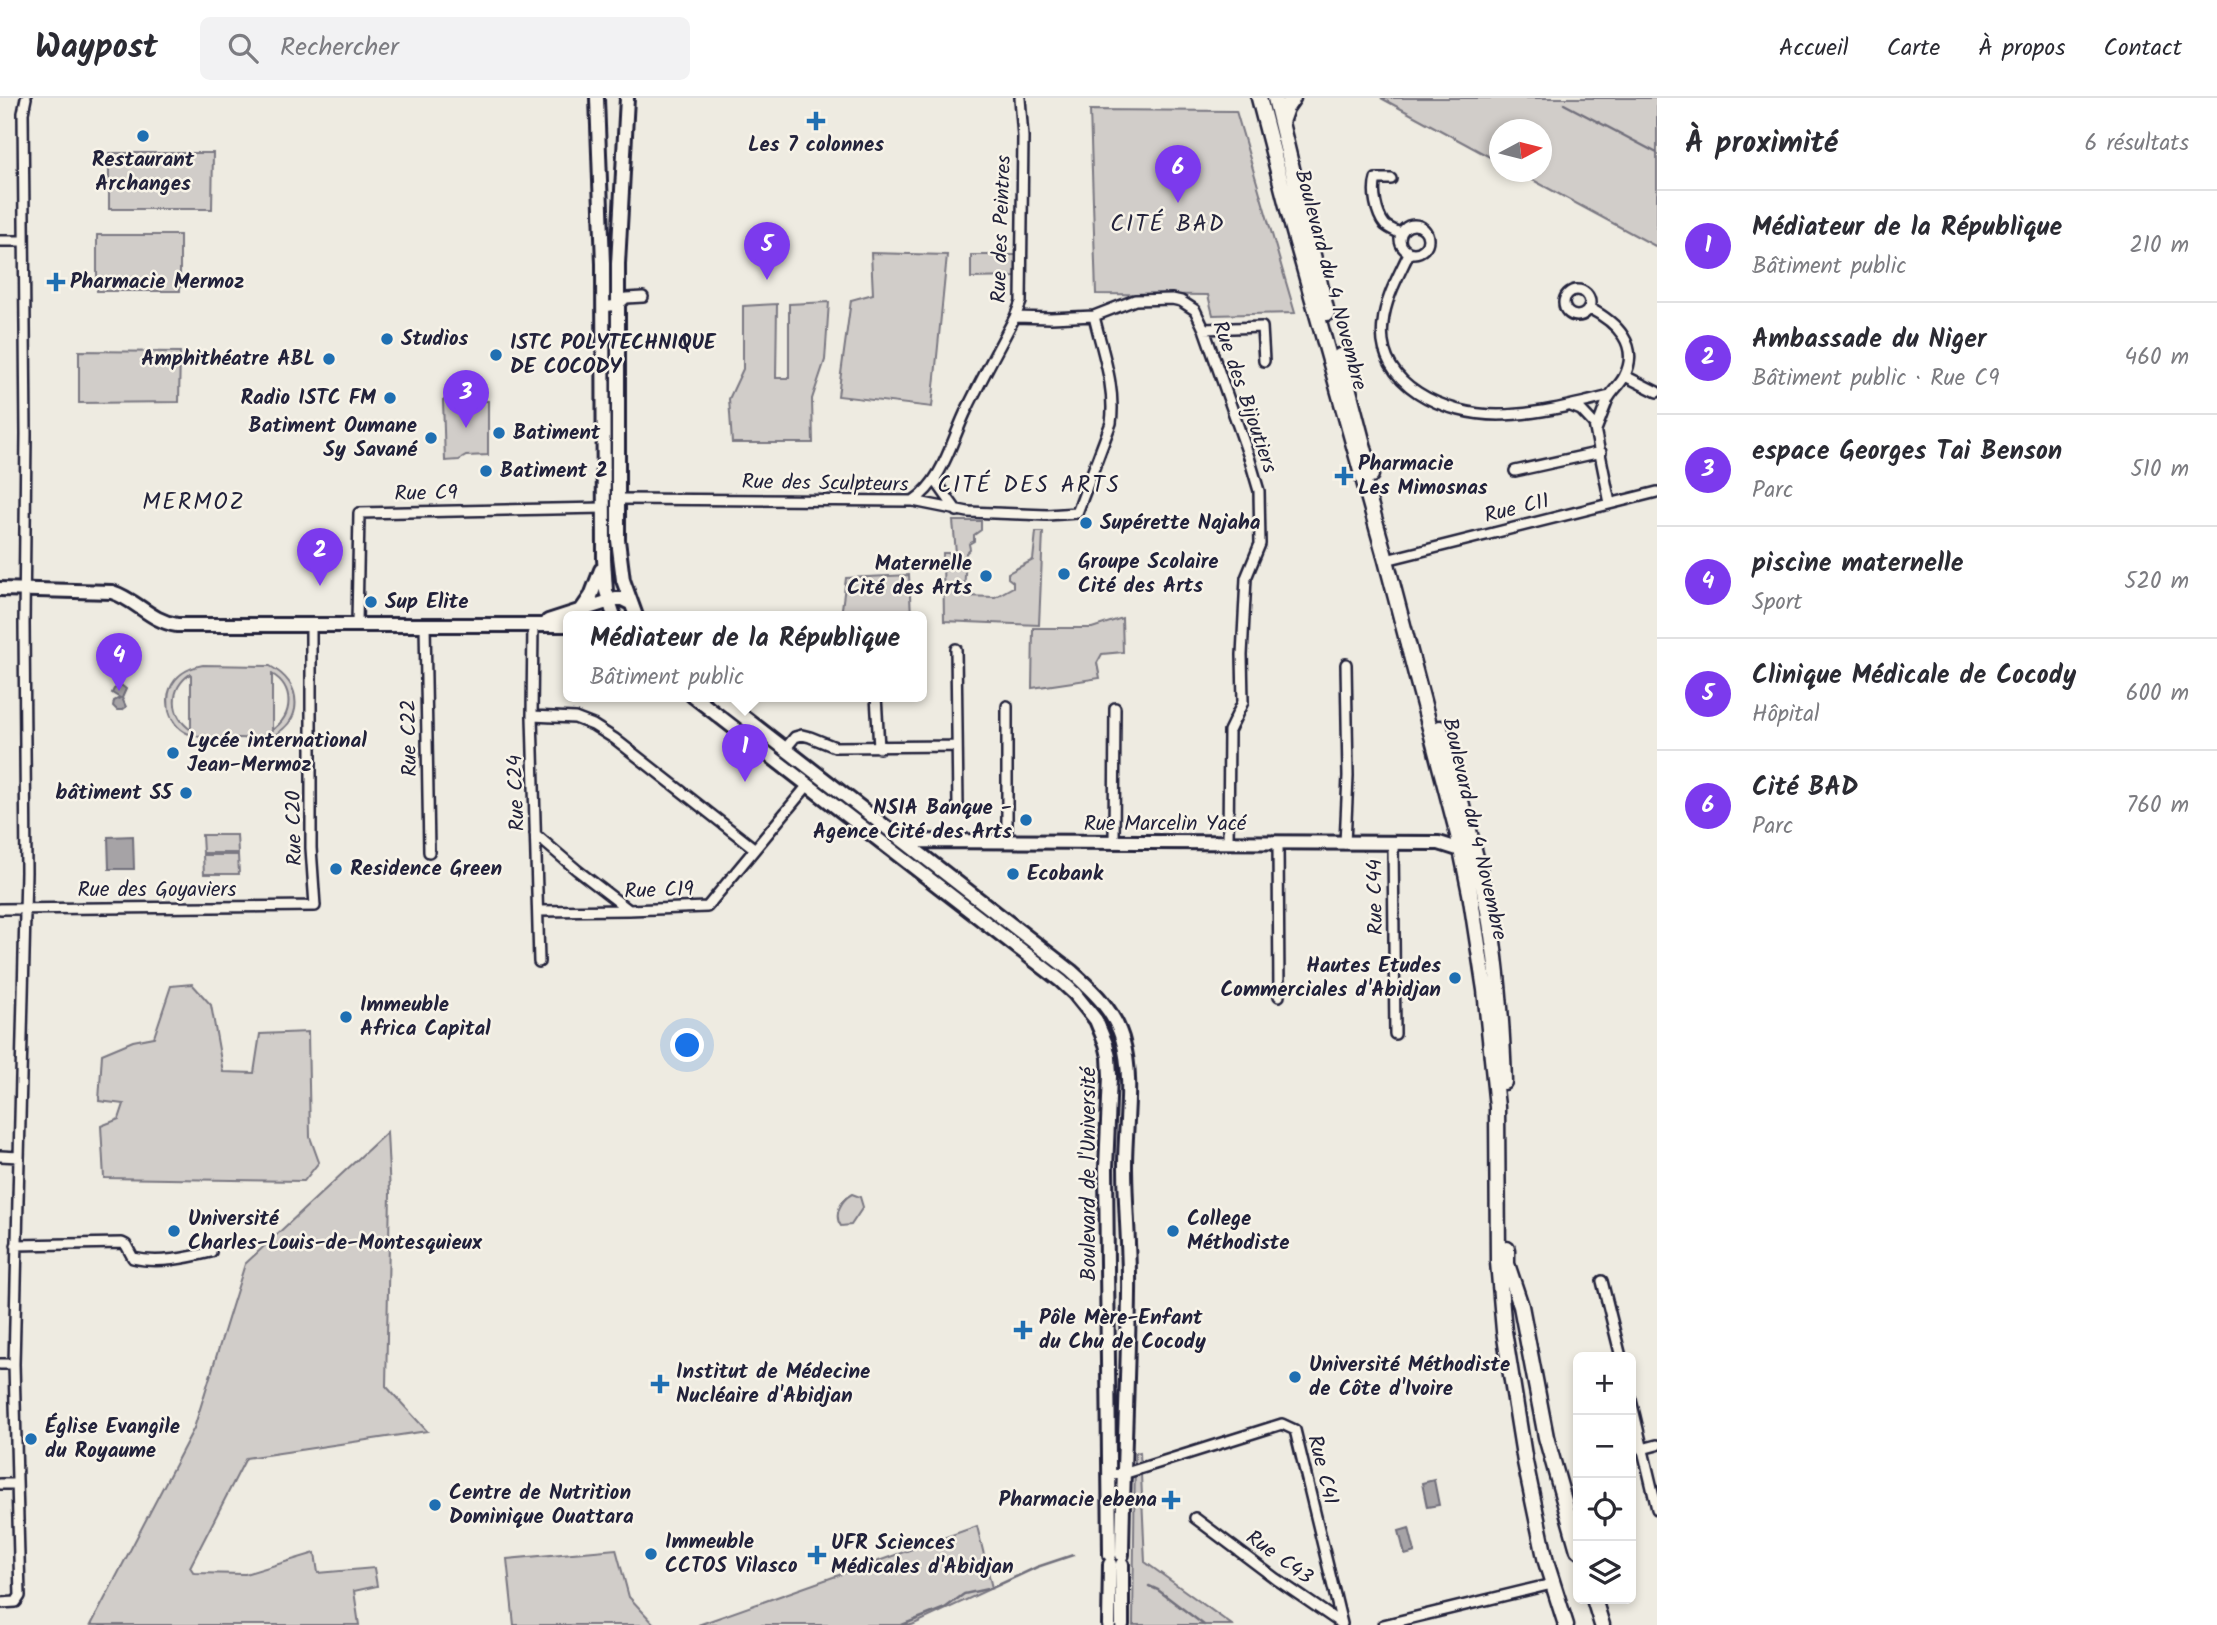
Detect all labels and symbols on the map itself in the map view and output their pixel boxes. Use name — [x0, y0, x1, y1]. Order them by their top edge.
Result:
marker: Les 7 colonnes — [808, 113, 824, 129]
north arrow — [1489, 119, 1552, 182]
marker: Restaurant Archanges — [135, 128, 151, 144]
place label: Les 7 colonnes — [748, 129, 884, 162]
place label: Restaurant Archanges — [92, 144, 195, 201]
pin: 6 — [1155, 145, 1201, 203]
street label: Rue des Peintres — [983, 154, 1021, 304]
street label: Boulevard du 4 Novembre — [1285, 166, 1375, 395]
district label: CITÉ BAD — [1110, 207, 1226, 243]
pin: 5 — [744, 222, 790, 280]
place label: Pharmacie Mermoz — [70, 266, 244, 299]
marker: Pharmacie Mermoz — [48, 274, 64, 290]
street label: Rue des Bijoutiers — [1202, 316, 1286, 478]
place label: Studios — [401, 323, 469, 356]
place label: ISTC POLYTECHNIQUE DE COCODY — [510, 327, 717, 384]
marker: Studios — [379, 331, 395, 347]
place label: Amphithéatre ABL — [141, 343, 315, 376]
marker: ISTC POLYTECHNIQUE DE COCODY — [488, 347, 504, 363]
marker: Amphithéatre ABL — [321, 351, 337, 367]
pin: 3 — [443, 370, 489, 428]
place label: Radio ISTC FM — [240, 382, 376, 415]
marker: Radio ISTC FM — [382, 390, 398, 406]
place label: Batiment Oumane Sy Savané — [249, 410, 418, 467]
place label: Batiment — [513, 417, 601, 450]
marker: Batiment — [491, 425, 507, 441]
marker: Batiment Oumane Sy Savané — [423, 430, 439, 446]
place label: Pharmacie Les Mimosnas — [1358, 448, 1488, 505]
place label: Batiment 2 — [500, 455, 608, 488]
marker: Batiment 2 — [478, 463, 494, 479]
street label: Rue des Sculpteurs — [741, 466, 909, 502]
district label: CITÉ DES ARTS — [937, 468, 1121, 504]
marker: Pharmacie Les Mimosnas — [1336, 468, 1352, 484]
street label: Rue C9 — [394, 477, 458, 511]
district label: MERMOZ — [142, 485, 246, 521]
street label: Rue C11 — [1481, 485, 1553, 533]
place label: Supérette Najaha — [1100, 507, 1261, 540]
marker: Supérette Najaha — [1078, 515, 1094, 531]
pin: 2 — [297, 528, 343, 586]
place label: Groupe Scolaire Cité des Arts — [1078, 546, 1219, 603]
place label: Maternelle Cité des Arts — [847, 548, 972, 605]
marker: Groupe Scolaire Cité des Arts — [1056, 566, 1072, 582]
marker: Maternelle Cité des Arts — [978, 568, 994, 584]
place label: Sup Elite — [385, 586, 469, 619]
marker: Sup Elite — [363, 594, 379, 610]
pin: 4 — [96, 633, 142, 691]
street label: Rue C22 — [393, 699, 427, 777]
street label: Boulevard du 4 Novembre — [1432, 715, 1516, 944]
pin: 1 — [722, 724, 768, 782]
place label: Lycée international Jean-Mermoz — [187, 725, 367, 782]
marker: Lycée international Jean-Mermoz — [165, 745, 181, 761]
street label: Rue C24 — [499, 754, 535, 832]
place label: bâtiment S5 — [55, 777, 174, 810]
marker: bâtiment S5 — [178, 785, 194, 801]
street label: Rue C20 — [278, 790, 312, 866]
place label: NSIA Banque - Agence Cité des Arts — [813, 792, 1012, 849]
street label: Rue Marcelin Yacé — [1084, 808, 1247, 841]
marker: NSIA Banque - Agence Cité des Arts — [1018, 812, 1034, 828]
place label: Residence Green — [350, 853, 502, 886]
place label: Ecobank — [1027, 858, 1104, 891]
street label: Rue C44 — [1359, 859, 1393, 935]
marker: Residence Green — [328, 861, 344, 877]
marker: Ecobank — [1005, 866, 1021, 882]
street label: Rue C19 — [624, 873, 694, 909]
street label: Rue des Goyaviers — [78, 874, 236, 907]
place label: Hautes Etudes Commerciales d'Abidjan — [1220, 950, 1441, 1007]
marker: Hautes Etudes Commerciales d'Abidjan — [1447, 970, 1463, 986]
place label: Immeuble Africa Capital — [360, 989, 491, 1046]
marker: Immeuble Africa Capital — [338, 1009, 354, 1025]
your location — [670, 1028, 704, 1062]
street label: Boulevard de l'Université — [1073, 1066, 1106, 1281]
place label: Université Charles-Louis-de-Montesquieux — [188, 1203, 483, 1260]
place label: College Méthodiste — [1187, 1203, 1290, 1260]
marker: Université Charles-Louis-de-Montesquieux — [166, 1223, 182, 1239]
marker: College Méthodiste — [1165, 1223, 1181, 1239]
place label: Pôle Mère-Enfant du Chu de Cocody — [1039, 1302, 1206, 1359]
marker: Pôle Mère-Enfant du Chu de Cocody — [1013, 1320, 1033, 1340]
place label: Université Méthodiste de Côte d'Ivoire — [1309, 1349, 1510, 1406]
place label: Institut de Médecine Nucléaire d'Abidjan — [676, 1356, 870, 1413]
marker: Université Méthodiste de Côte d'Ivoire — [1287, 1369, 1303, 1385]
marker: Institut de Médecine Nucléaire d'Abidjan — [650, 1374, 670, 1394]
place label: Église Evangile du Royaume — [45, 1411, 180, 1468]
marker: Église Evangile du Royaume — [23, 1431, 39, 1447]
street label: Rue C41 — [1297, 1432, 1347, 1508]
place label: Centre de Nutrition Dominique Ouattara — [449, 1477, 634, 1534]
place label: Pharmacie ebena — [999, 1484, 1157, 1517]
marker: Pharmacie ebena — [1163, 1492, 1179, 1508]
marker: Centre de Nutrition Dominique Ouattara — [427, 1497, 443, 1513]
street label: Rue C43 — [1238, 1522, 1320, 1594]
place label: Immeuble CCTOS Vilasco — [665, 1526, 798, 1583]
place label: UFR Sciences Médicales d'Abidjan — [831, 1527, 1014, 1584]
marker: Immeuble CCTOS Vilasco — [643, 1546, 659, 1562]
marker: UFR Sciences Médicales d'Abidjan — [809, 1547, 825, 1563]

